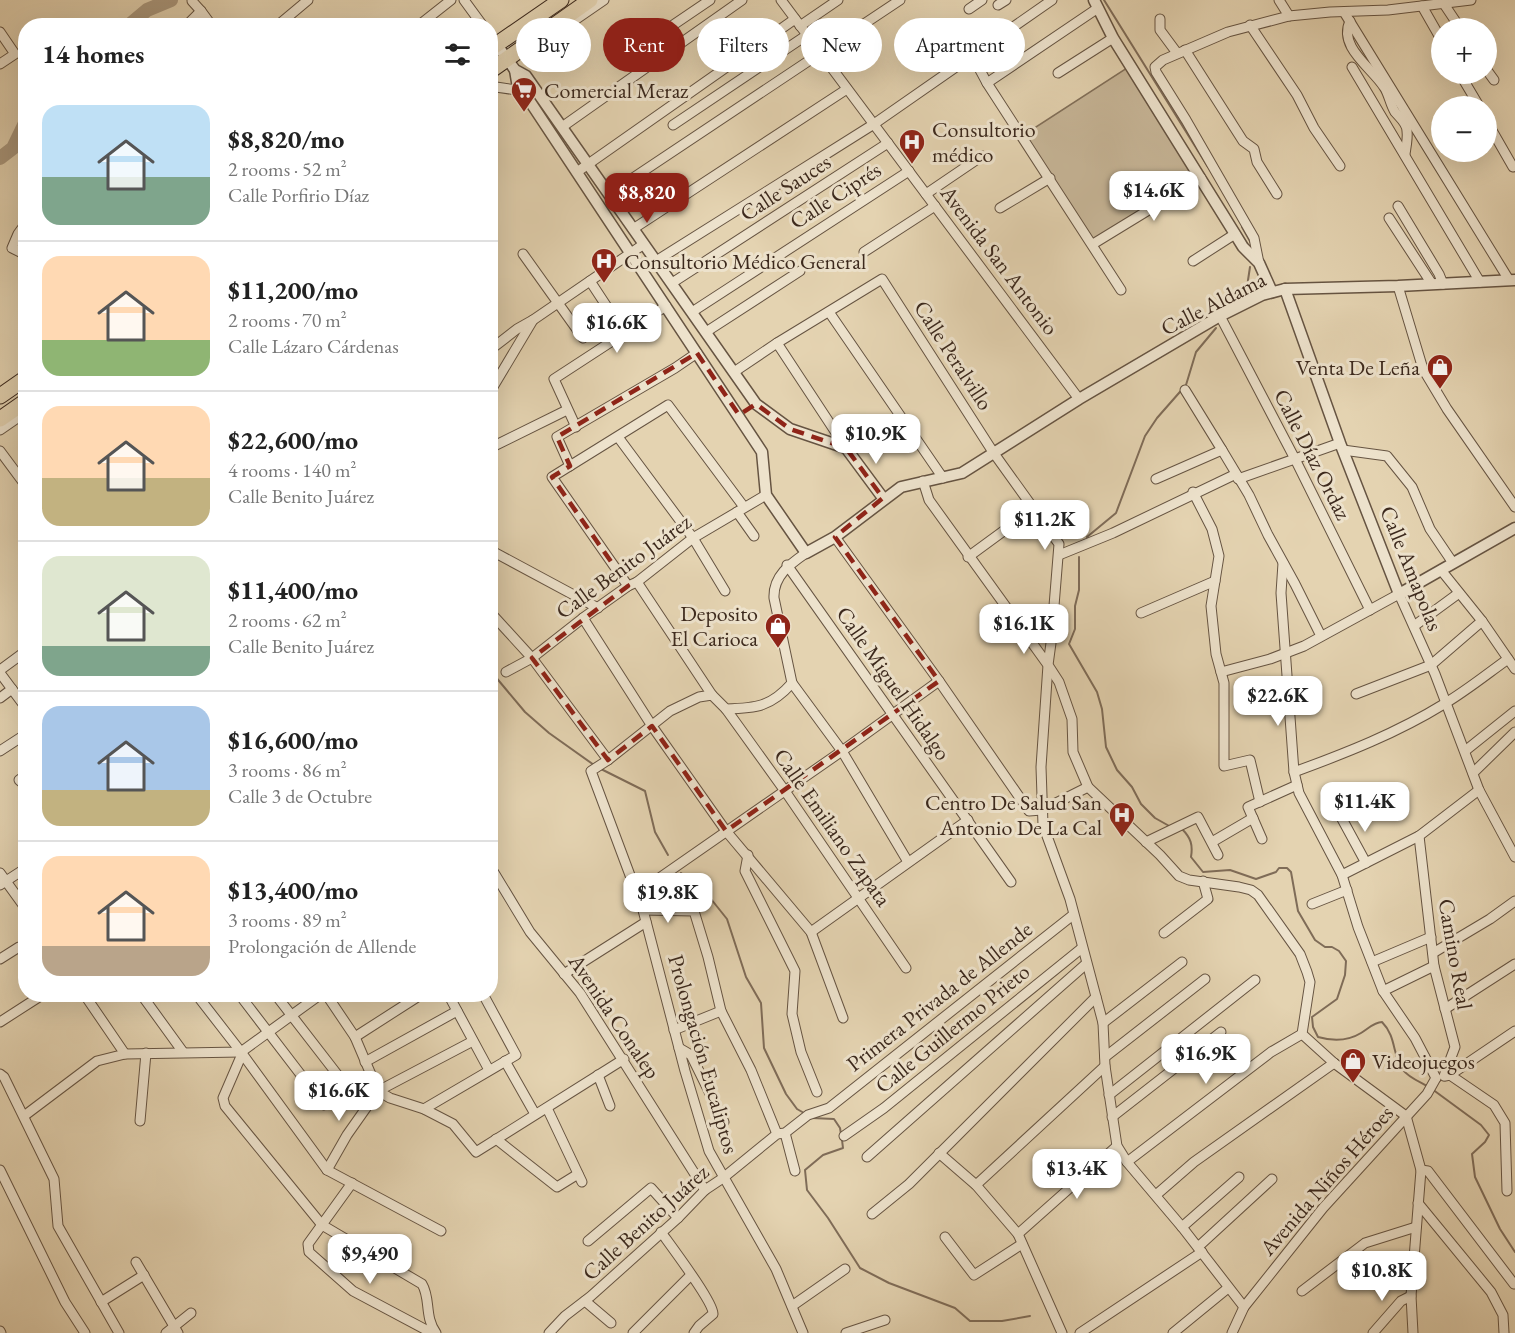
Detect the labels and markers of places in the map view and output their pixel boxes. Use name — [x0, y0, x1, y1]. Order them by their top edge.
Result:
supermarket icon: Comercial Meraz — [509, 75, 539, 113]
place label: Comercial Meraz — [544, 76, 689, 105]
place label: Consultorio médico — [932, 115, 1036, 169]
hospital icon: Consultorio médico — [897, 127, 927, 165]
pin: $14.6K — [1105, 171, 1203, 222]
pin: $8,820 — [598, 173, 696, 224]
hospital icon: Consultorio Médico General — [589, 246, 619, 284]
place label: Consultorio Médico General — [624, 247, 866, 276]
pin: $16.6K — [568, 303, 666, 354]
shop icon: Venta De Leña — [1425, 352, 1455, 390]
place label: Venta De Leña — [1296, 353, 1420, 382]
pin: $10.9K — [827, 414, 925, 465]
pin: $11.2K — [996, 500, 1094, 551]
place label: Deposito El Carioca — [670, 599, 758, 653]
pin: $16.1K — [975, 604, 1073, 655]
shop icon: Deposito El Carioca — [763, 611, 793, 649]
pin: $22.6K — [1229, 676, 1327, 727]
pin: $11.4K — [1316, 782, 1414, 833]
place label: Centro De Salud San Antonio De La Cal — [925, 788, 1102, 842]
hospital icon: Centro De Salud San Antonio De La Cal — [1107, 800, 1137, 838]
pin: $19.8K — [619, 873, 717, 924]
pin: $16.9K — [1157, 1034, 1255, 1085]
shop icon: Videojuegos — [1338, 1046, 1368, 1084]
place label: Videojuegos — [1372, 1047, 1475, 1076]
pin: $16.6K — [290, 1071, 388, 1122]
pin: $13.4K — [1028, 1149, 1126, 1200]
pin: $9,490 — [321, 1234, 419, 1285]
pin: $10.8K — [1333, 1251, 1431, 1302]

